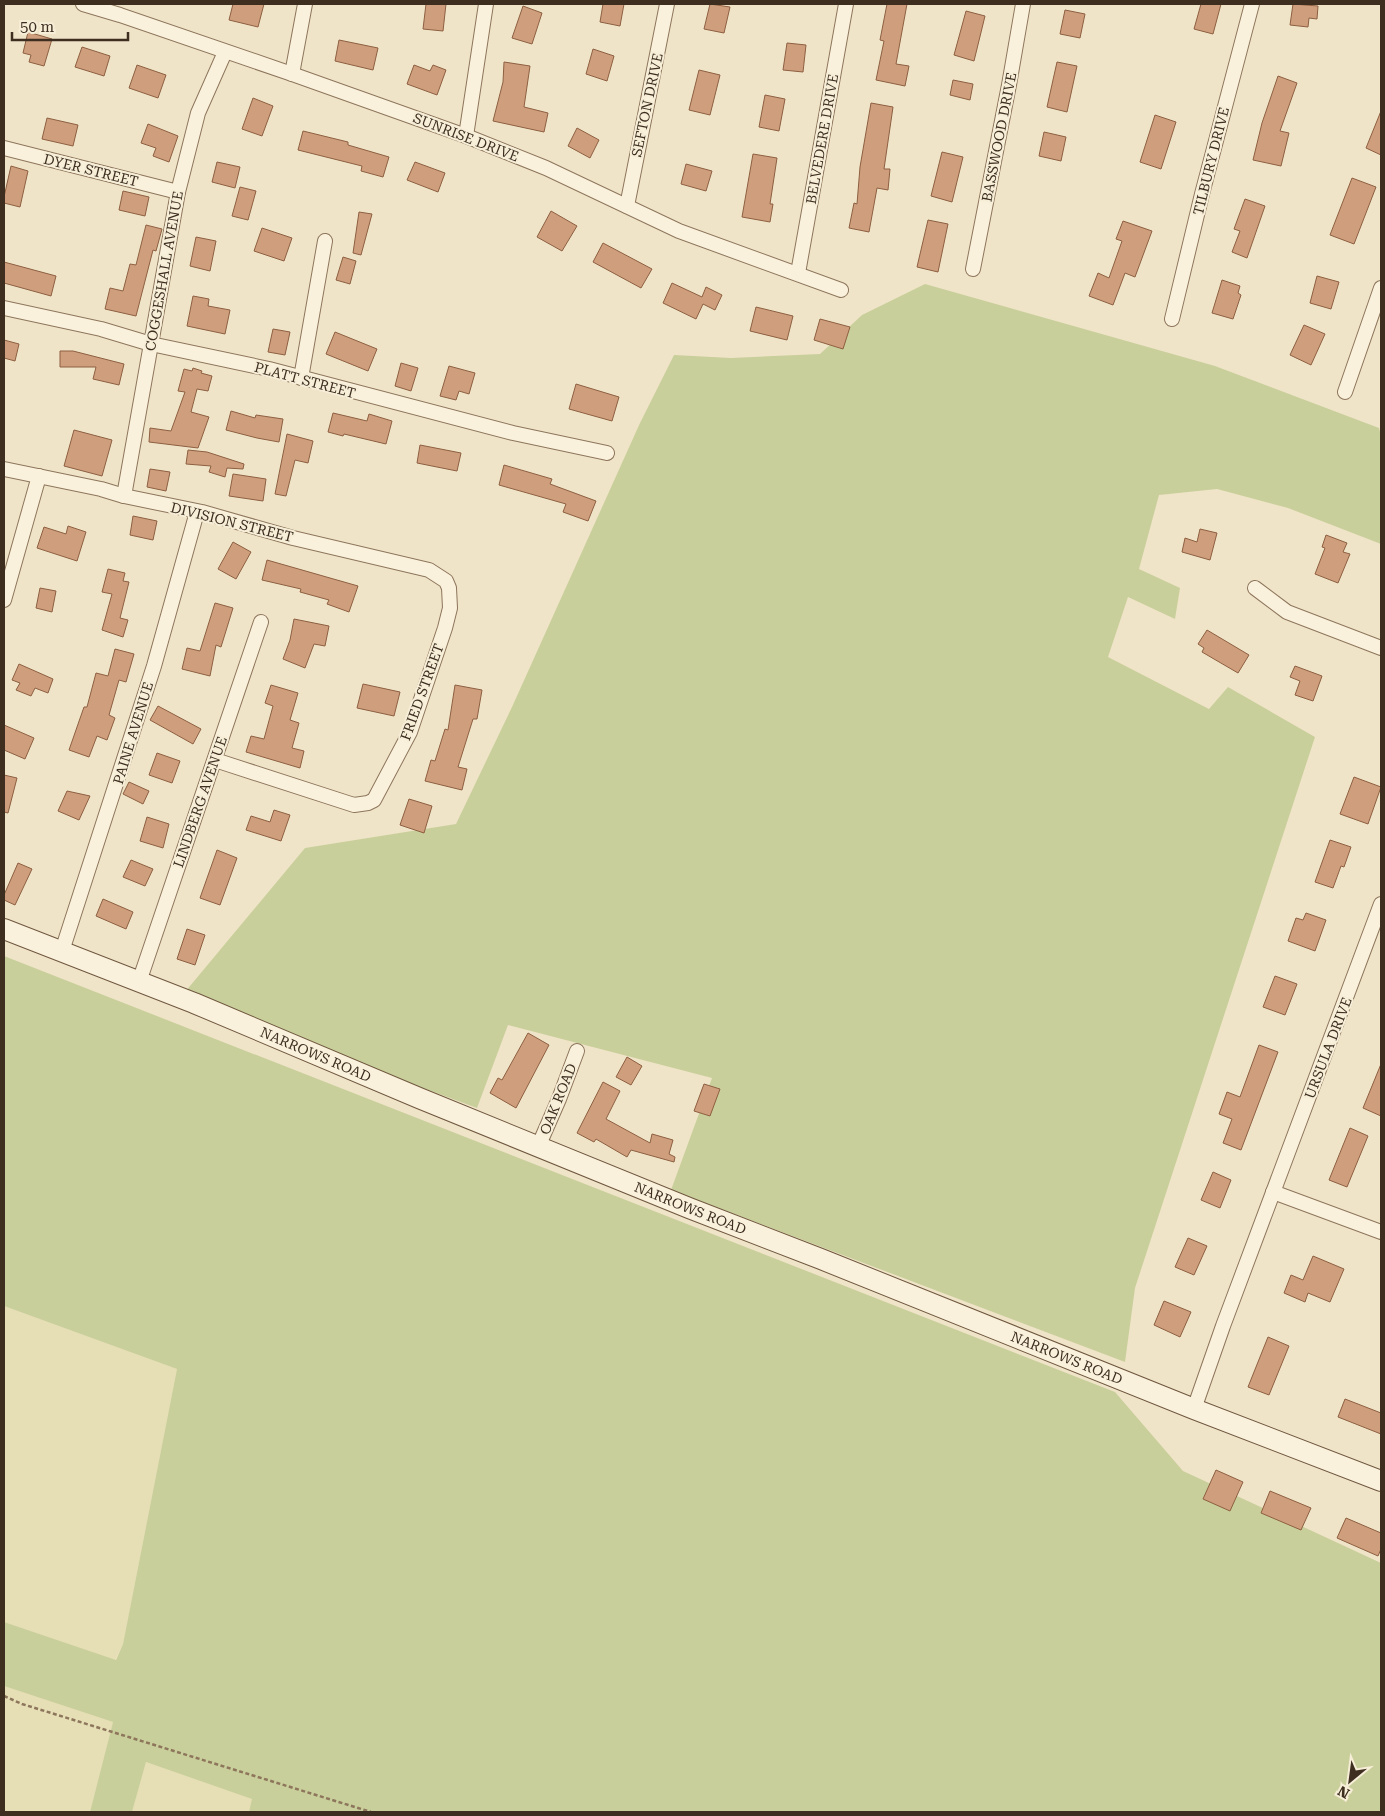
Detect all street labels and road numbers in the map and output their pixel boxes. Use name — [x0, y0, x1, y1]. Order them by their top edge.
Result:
street label: SEFTON DRIVE — [628, 52, 666, 158]
street label: BASSWOOD DRIVE — [979, 71, 1019, 203]
street label: BELVEDERE DRIVE — [803, 73, 841, 205]
street label: TILBURY DRIVE — [1190, 105, 1232, 217]
street label: SUNRISE DRIVE — [411, 109, 521, 165]
street label: DYER STREET — [42, 151, 140, 189]
street label: COGGESHALL AVENUE — [142, 190, 186, 352]
street label: PLATT STREET — [253, 359, 357, 401]
street label: DIVISION STREET — [169, 499, 295, 545]
street label: FRIED STREET — [397, 642, 447, 742]
street label: PAINE AVENUE — [110, 680, 156, 786]
street label: LINDBERG AVENUE — [170, 734, 230, 870]
street label: URSULA DRIVE — [1301, 995, 1355, 1101]
street label: NARROWS ROAD — [258, 1024, 374, 1085]
street label: OAK ROAD — [536, 1061, 580, 1137]
street label: NARROWS ROAD — [632, 1179, 749, 1237]
street label: NARROWS ROAD — [1009, 1328, 1125, 1387]

